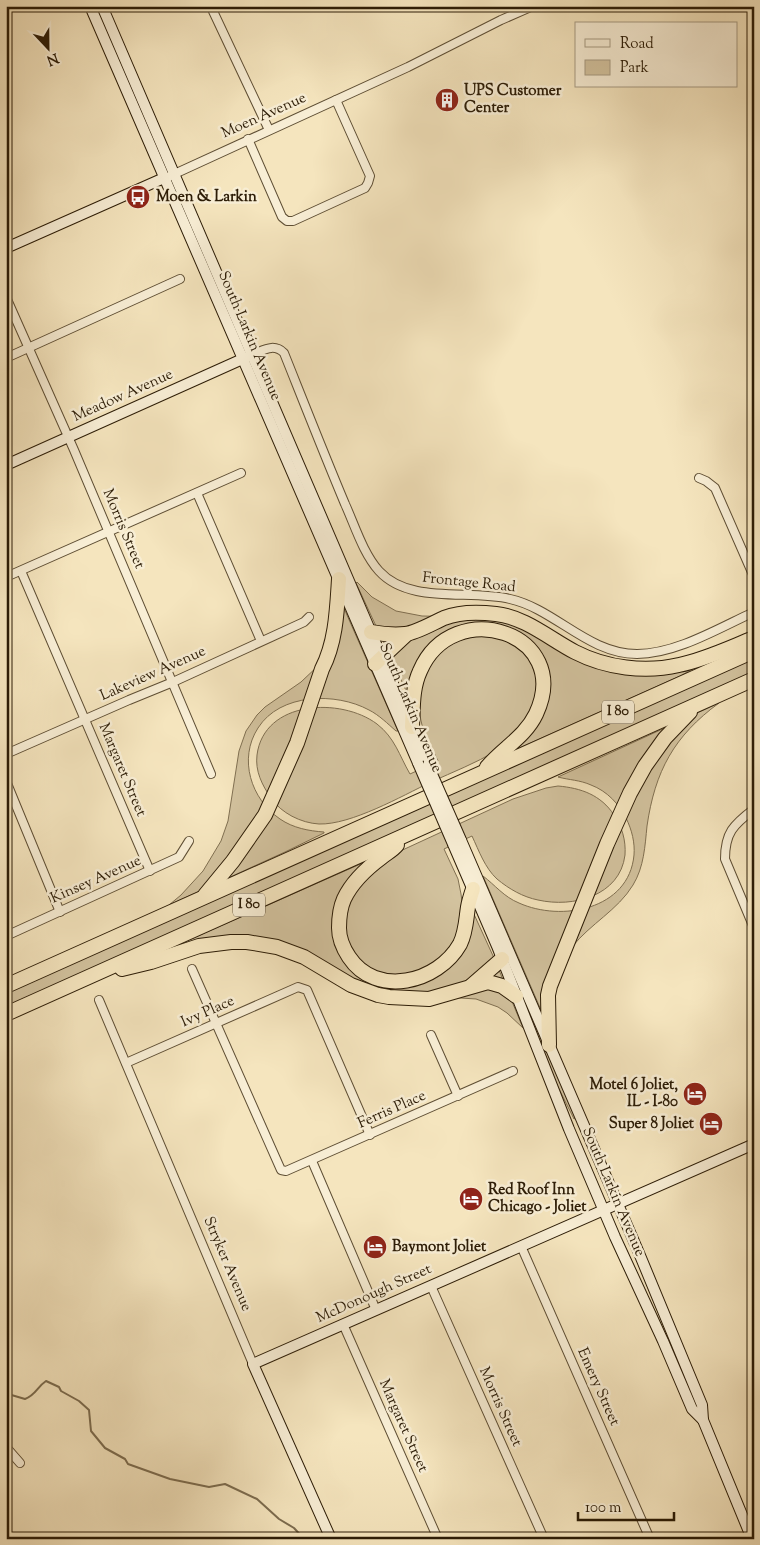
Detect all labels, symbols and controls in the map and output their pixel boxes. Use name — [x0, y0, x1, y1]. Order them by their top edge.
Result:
north arrow — [22, 22, 72, 72]
legend — [575, 22, 738, 88]
text: Road — [620, 34, 654, 55]
text: N — [43, 47, 61, 70]
text: Park — [620, 58, 649, 79]
place label: UPS Customer Center — [464, 81, 562, 119]
building icon: UPS Customer Center — [434, 87, 460, 113]
street label: Moen Avenue — [218, 88, 310, 144]
bus stop icon: Moen & Larkin — [125, 184, 151, 210]
place label: Moen & Larkin — [156, 187, 257, 208]
street label: South Larkin Avenue — [212, 268, 286, 404]
street label: Meadow Avenue — [69, 364, 177, 428]
street label: Morris Street — [97, 486, 149, 572]
street label: Frontage Road — [421, 568, 517, 598]
street label: South Larkin Avenue — [373, 640, 447, 776]
street label: Lakeview Avenue — [97, 641, 209, 707]
road number: I 80 — [602, 700, 634, 724]
street label: Margaret Street — [93, 720, 151, 820]
street label: Kinsey Avenue — [47, 851, 145, 909]
road number: I 80 — [233, 894, 265, 916]
street label: Ivy Place — [178, 991, 238, 1033]
place label: Motel 6 Joliet, IL - I-80 — [590, 1075, 678, 1113]
hotel icon: Motel 6 Joliet, IL - I-80 — [682, 1081, 708, 1107]
street label: Ferris Place — [354, 1086, 430, 1134]
hotel icon: Super 8 Joliet — [698, 1111, 724, 1137]
place label: Super 8 Joliet — [609, 1114, 695, 1135]
street label: South Larkin Avenue — [576, 1124, 650, 1260]
place label: Red Roof Inn Chicago - Joliet — [488, 1180, 587, 1218]
hotel icon: Red Roof Inn Chicago - Joliet — [458, 1186, 484, 1212]
street label: Stryker Avenue — [198, 1213, 256, 1315]
hotel icon: Baymont Joliet — [362, 1234, 388, 1260]
place label: Baymont Joliet — [392, 1237, 487, 1258]
street label: McDonough Street — [313, 1259, 435, 1329]
street label: Emery Street — [571, 1345, 625, 1429]
street label: Morris Street — [473, 1364, 527, 1450]
street label: Margaret Street — [373, 1376, 433, 1476]
scale bar — [578, 1490, 674, 1522]
text: 100 m — [585, 1498, 622, 1519]

